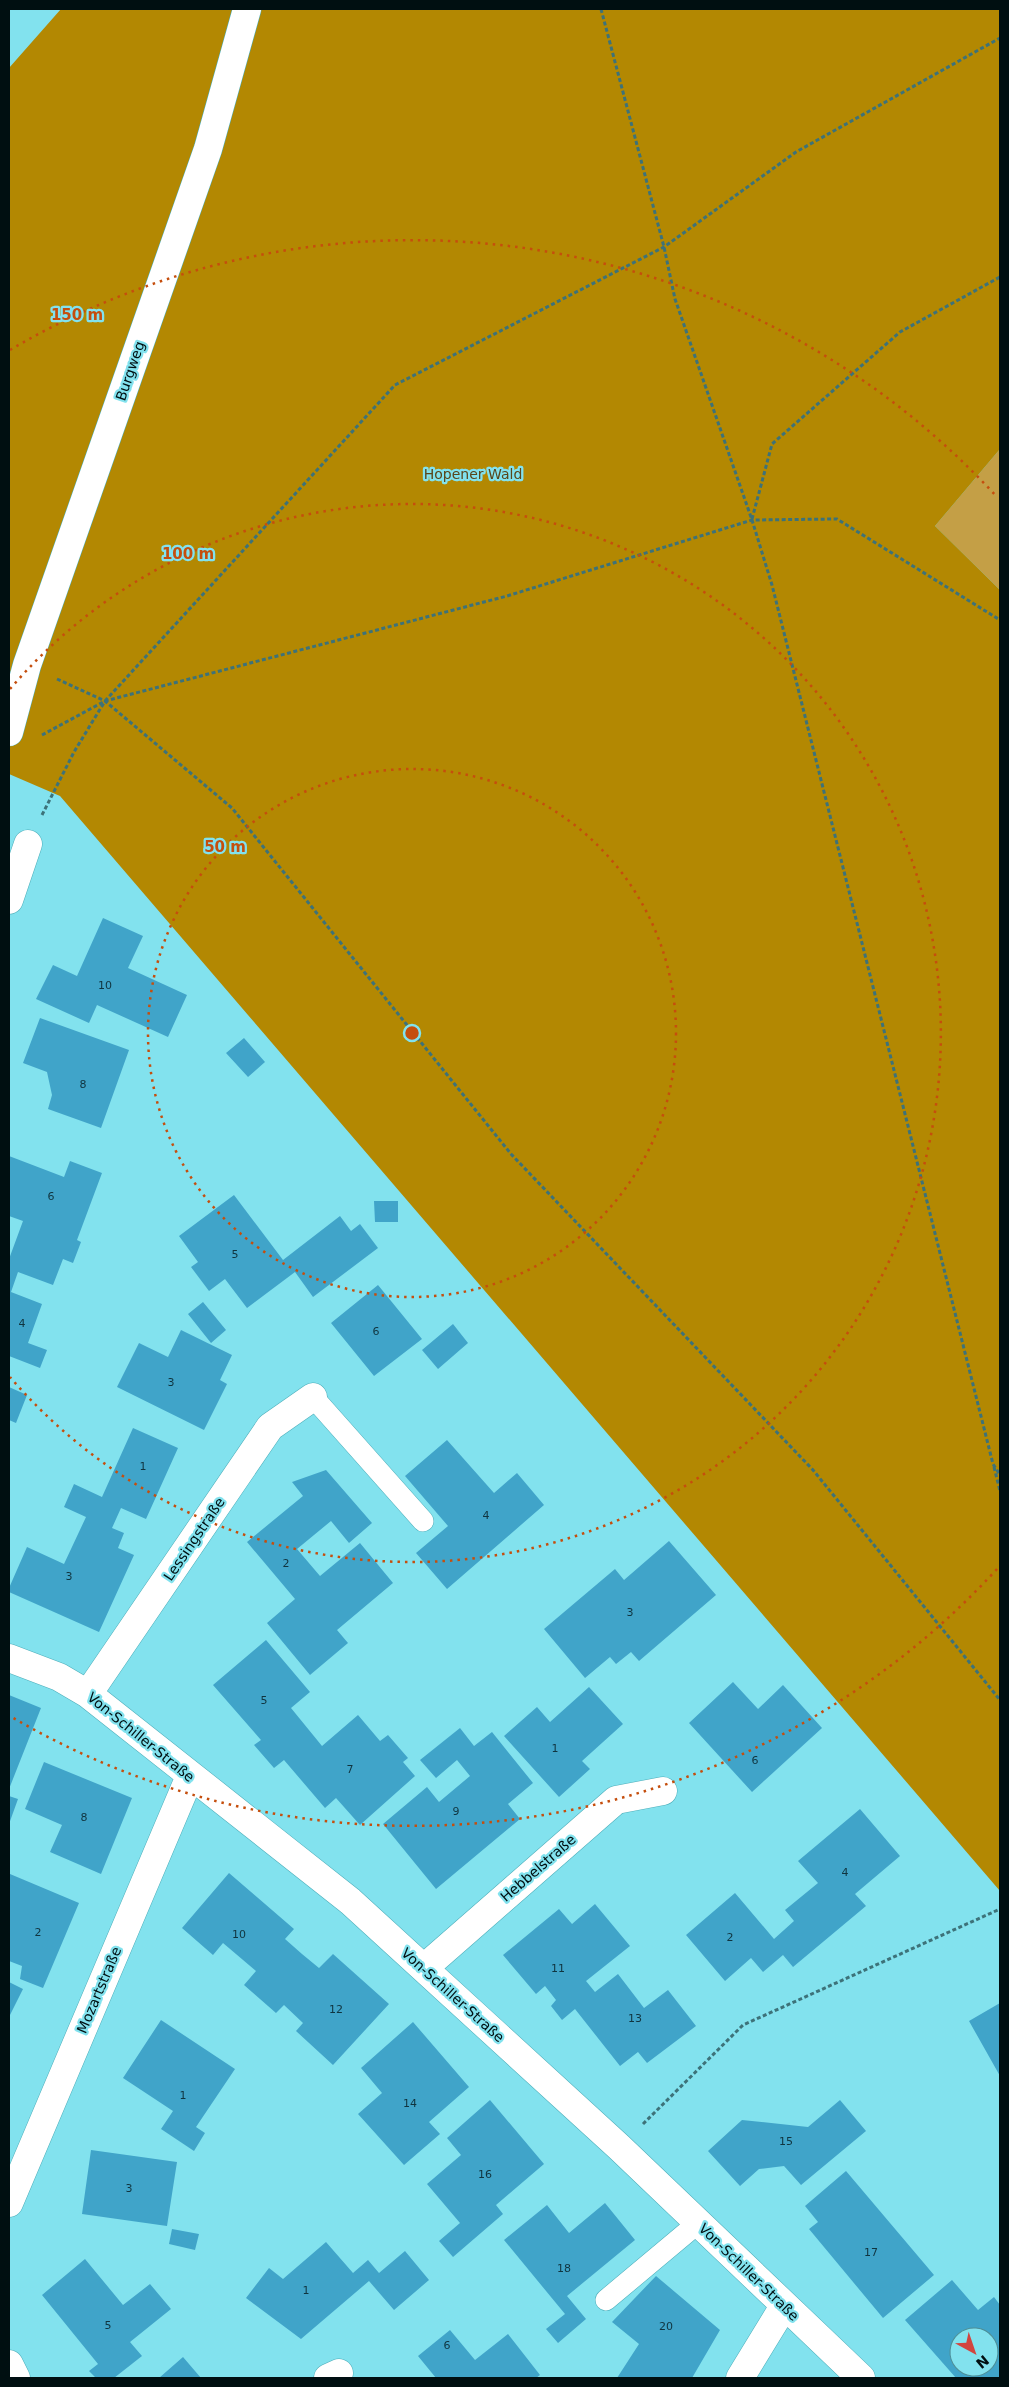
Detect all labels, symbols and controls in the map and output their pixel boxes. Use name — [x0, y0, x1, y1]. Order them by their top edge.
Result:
text: 150 m — [51, 306, 103, 324]
street label: Burgweg — [112, 339, 148, 403]
park label: Hopener Wald — [424, 466, 522, 482]
text: 100 m — [162, 545, 214, 563]
text: 50 m — [204, 838, 246, 856]
house number: 10 — [98, 979, 112, 992]
centre of rings — [403, 1024, 421, 1042]
house number: 8 — [80, 1078, 87, 1091]
house number: 6 — [48, 1190, 55, 1203]
house number: 5 — [232, 1248, 239, 1261]
house number: 4 — [19, 1317, 26, 1330]
house number: 6 — [373, 1325, 380, 1338]
house number: 3 — [168, 1376, 175, 1389]
house number: 1 — [140, 1460, 147, 1473]
street label: Lessingstraße — [160, 1494, 228, 1584]
house number: 4 — [483, 1509, 490, 1522]
house number: 2 — [283, 1557, 290, 1570]
house number: 3 — [66, 1570, 73, 1583]
house number: 3 — [627, 1606, 634, 1619]
street label: Von-Schiller-Straße — [84, 1689, 198, 1785]
house number: 5 — [261, 1694, 268, 1707]
house number: 1 — [552, 1742, 559, 1755]
house number: 6 — [752, 1754, 759, 1767]
house number: 7 — [347, 1763, 354, 1776]
house number: 9 — [453, 1805, 460, 1818]
house number: 8 — [81, 1811, 88, 1824]
street label: Hebbelstraße — [497, 1831, 579, 1905]
house number: 4 — [842, 1866, 849, 1879]
house number: 2 — [35, 1926, 42, 1939]
house number: 10 — [232, 1928, 246, 1941]
house number: 2 — [727, 1931, 734, 1944]
street label: Mozartstraße — [74, 1944, 124, 2036]
street label: Von-Schiller-Straße — [398, 1945, 508, 2045]
house number: 11 — [551, 1962, 565, 1975]
house number: 12 — [329, 2003, 343, 2016]
house number: 13 — [628, 2012, 642, 2025]
house number: 1 — [180, 2089, 187, 2102]
house number: 14 — [403, 2097, 417, 2110]
house number: 15 — [779, 2135, 793, 2148]
house number: 16 — [478, 2168, 492, 2181]
house number: 3 — [126, 2182, 133, 2195]
street label: Von-Schiller-Straße — [696, 2220, 802, 2324]
house number: 17 — [864, 2246, 878, 2259]
house number: 18 — [557, 2262, 571, 2275]
house number: 1 — [303, 2284, 310, 2297]
house number: 5 — [105, 2319, 112, 2332]
house number: 20 — [659, 2320, 673, 2333]
north arrow — [949, 2327, 999, 2377]
house number: 6 — [444, 2339, 451, 2352]
text: N — [973, 2352, 992, 2372]

